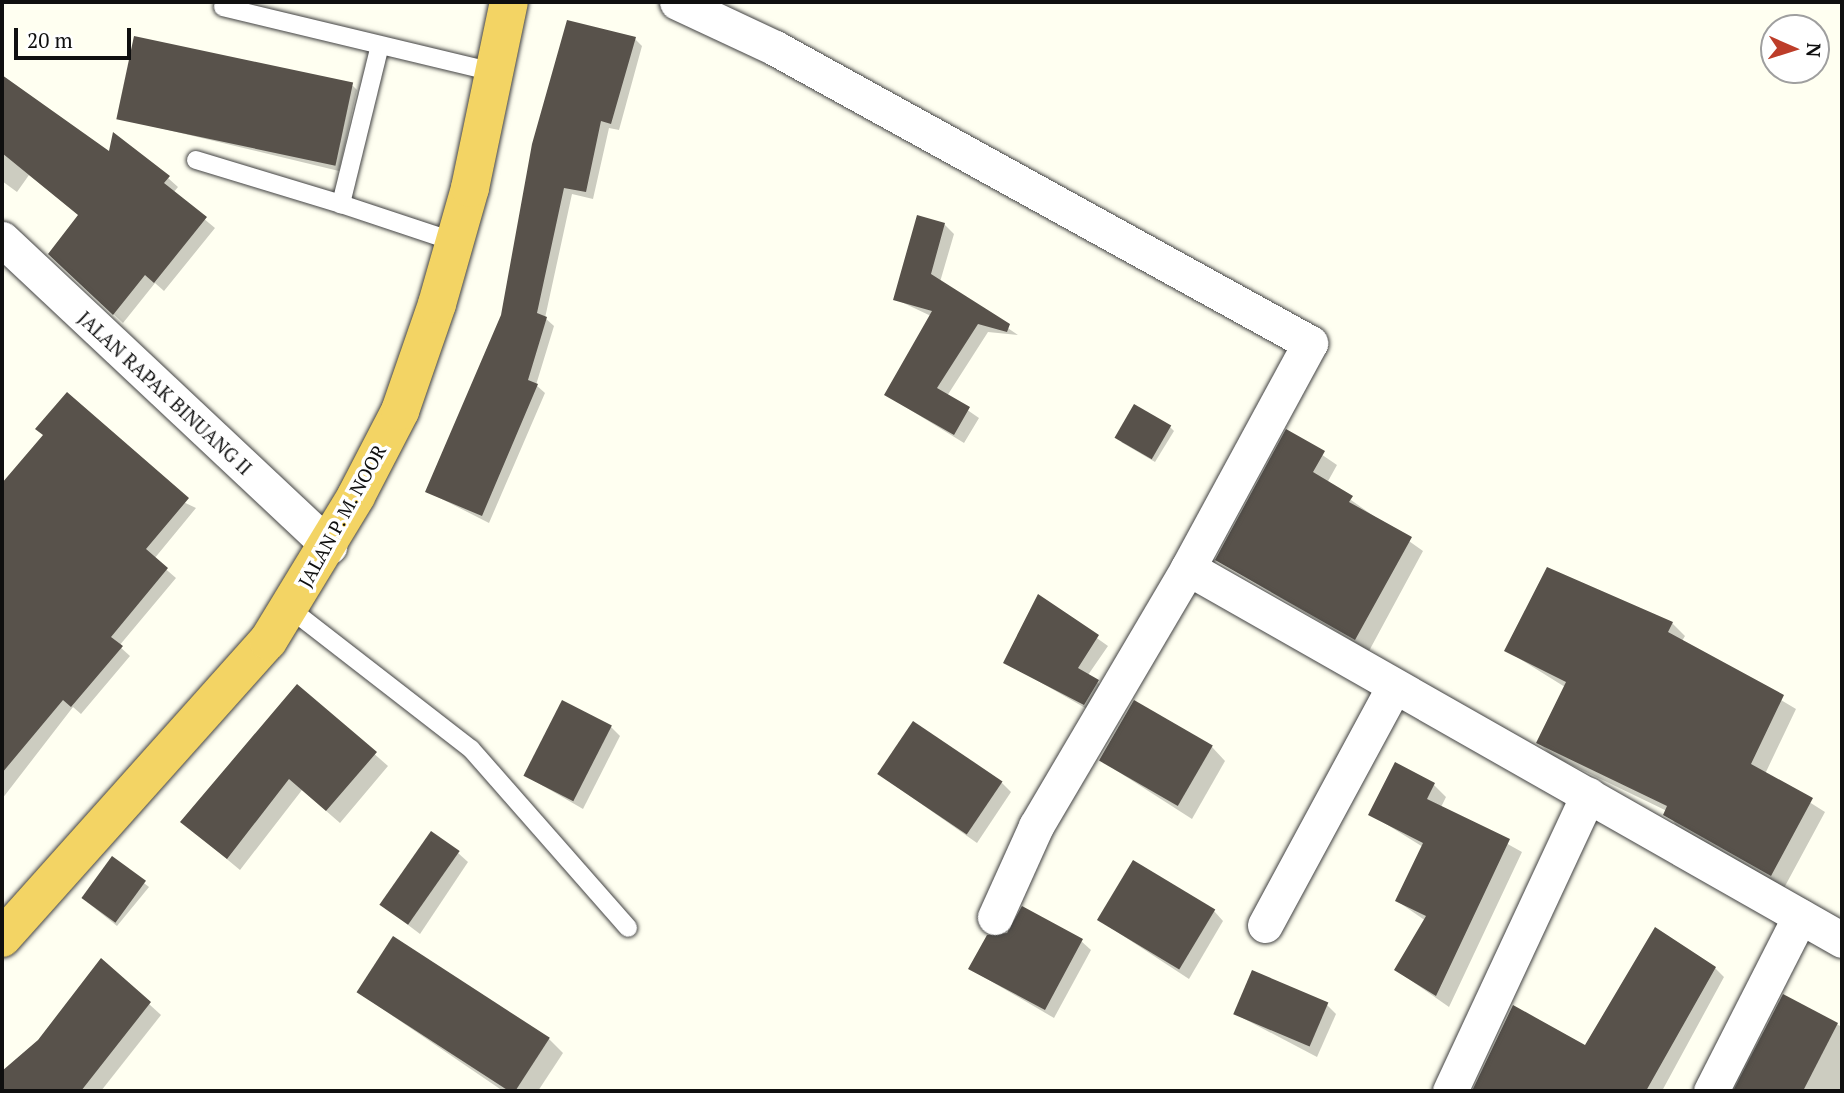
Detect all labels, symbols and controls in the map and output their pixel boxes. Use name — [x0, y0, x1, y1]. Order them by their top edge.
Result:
scale bar — [18, 14, 135, 58]
north arrow — [1760, 14, 1830, 84]
text: 20 m — [27, 26, 73, 54]
text: N — [1802, 42, 1827, 58]
street label: JALAN RAPAK BINUANG II — [73, 306, 257, 480]
street label: JALAN P. M. NOOR — [293, 440, 391, 592]

